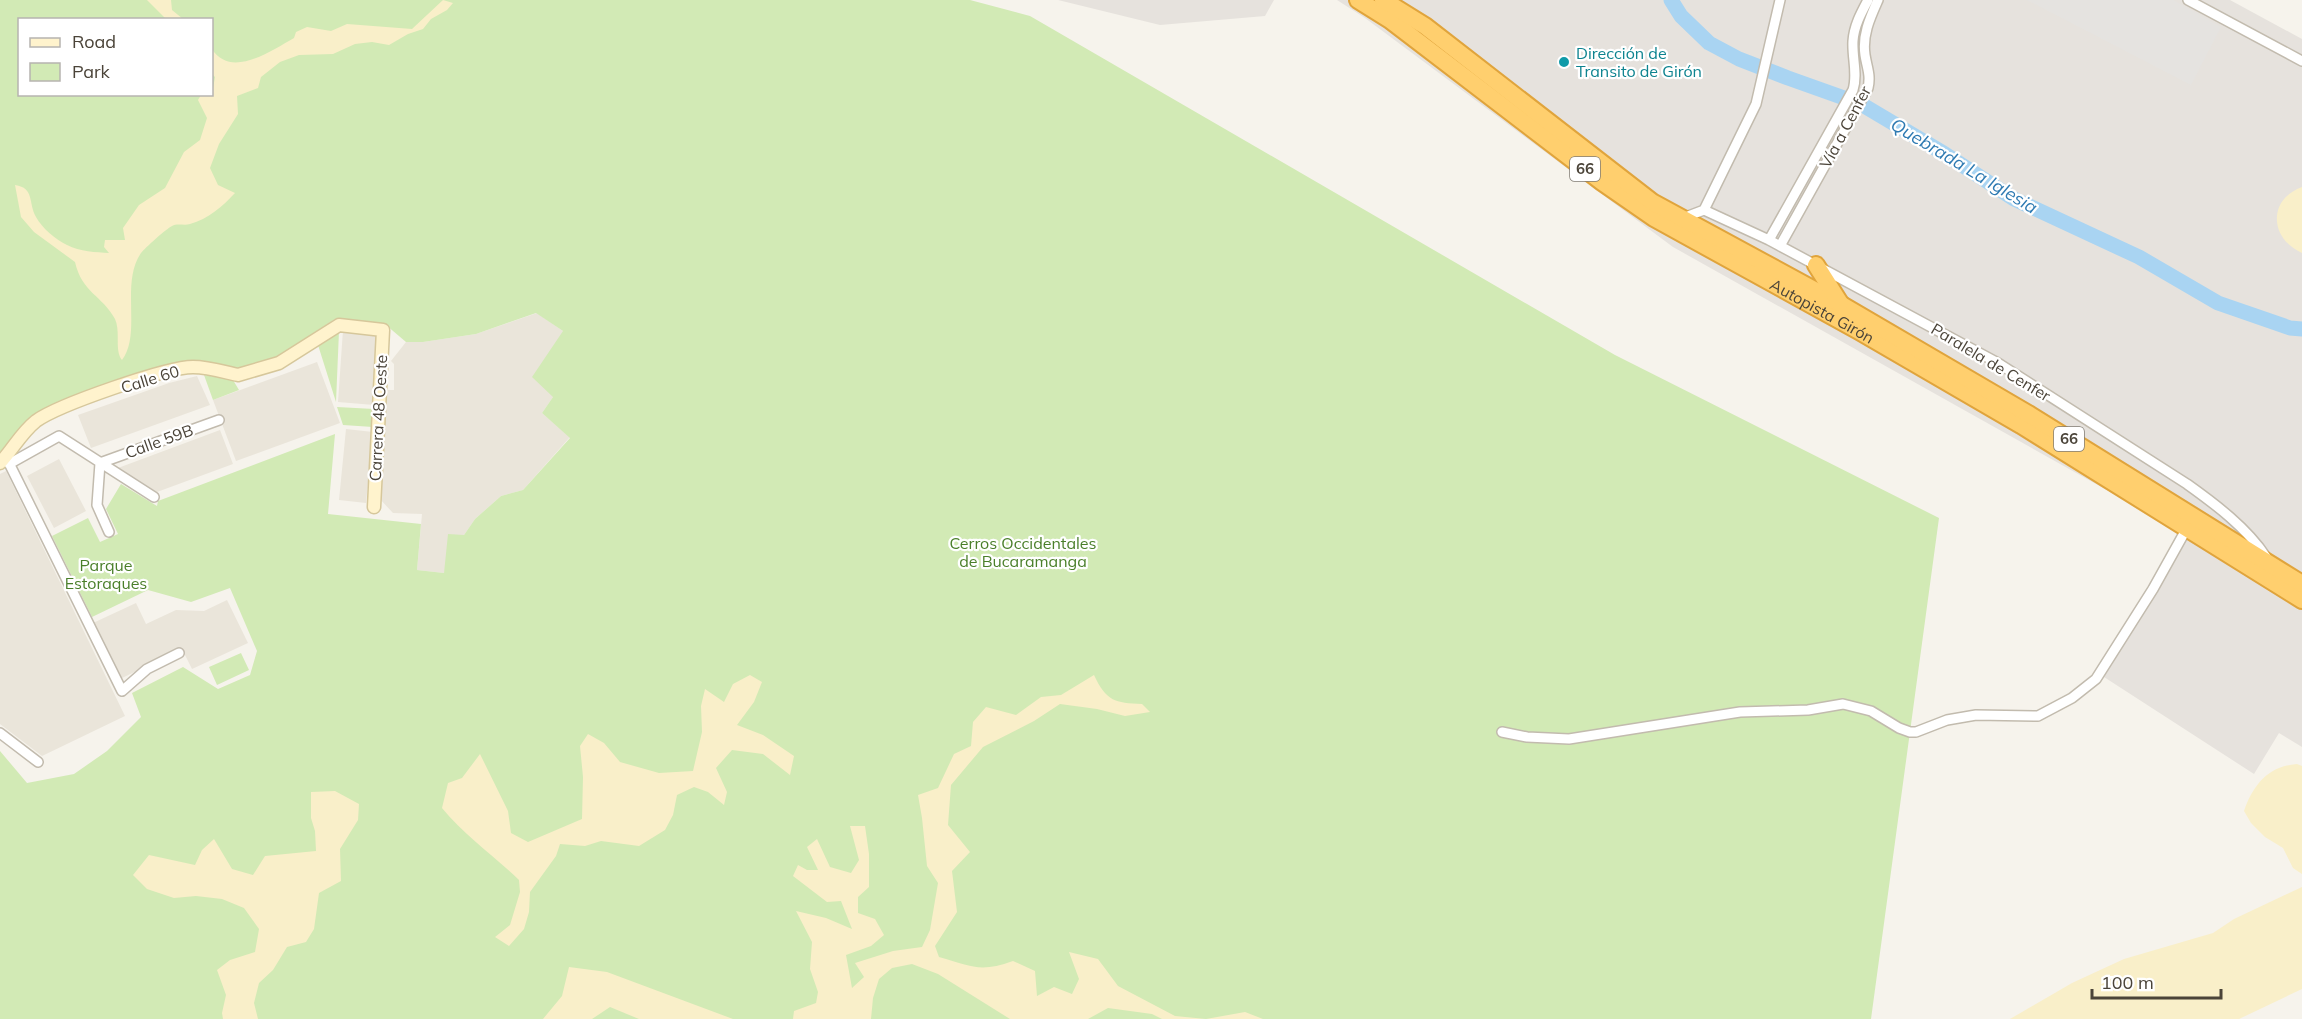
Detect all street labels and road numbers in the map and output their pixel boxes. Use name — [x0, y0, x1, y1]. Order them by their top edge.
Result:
street label: Vía a Cenfer — [1815, 82, 1875, 172]
road number: 66 — [1570, 157, 1600, 181]
street label: Autopista Girón — [1767, 274, 1878, 348]
street label: Paralela de Cenfer — [1928, 318, 2054, 406]
street label: Carrera 48 Oeste — [365, 354, 391, 482]
street label: Calle 60 — [118, 361, 182, 397]
street label: Calle 59B — [122, 419, 196, 463]
road number: 66 — [2054, 427, 2084, 451]

